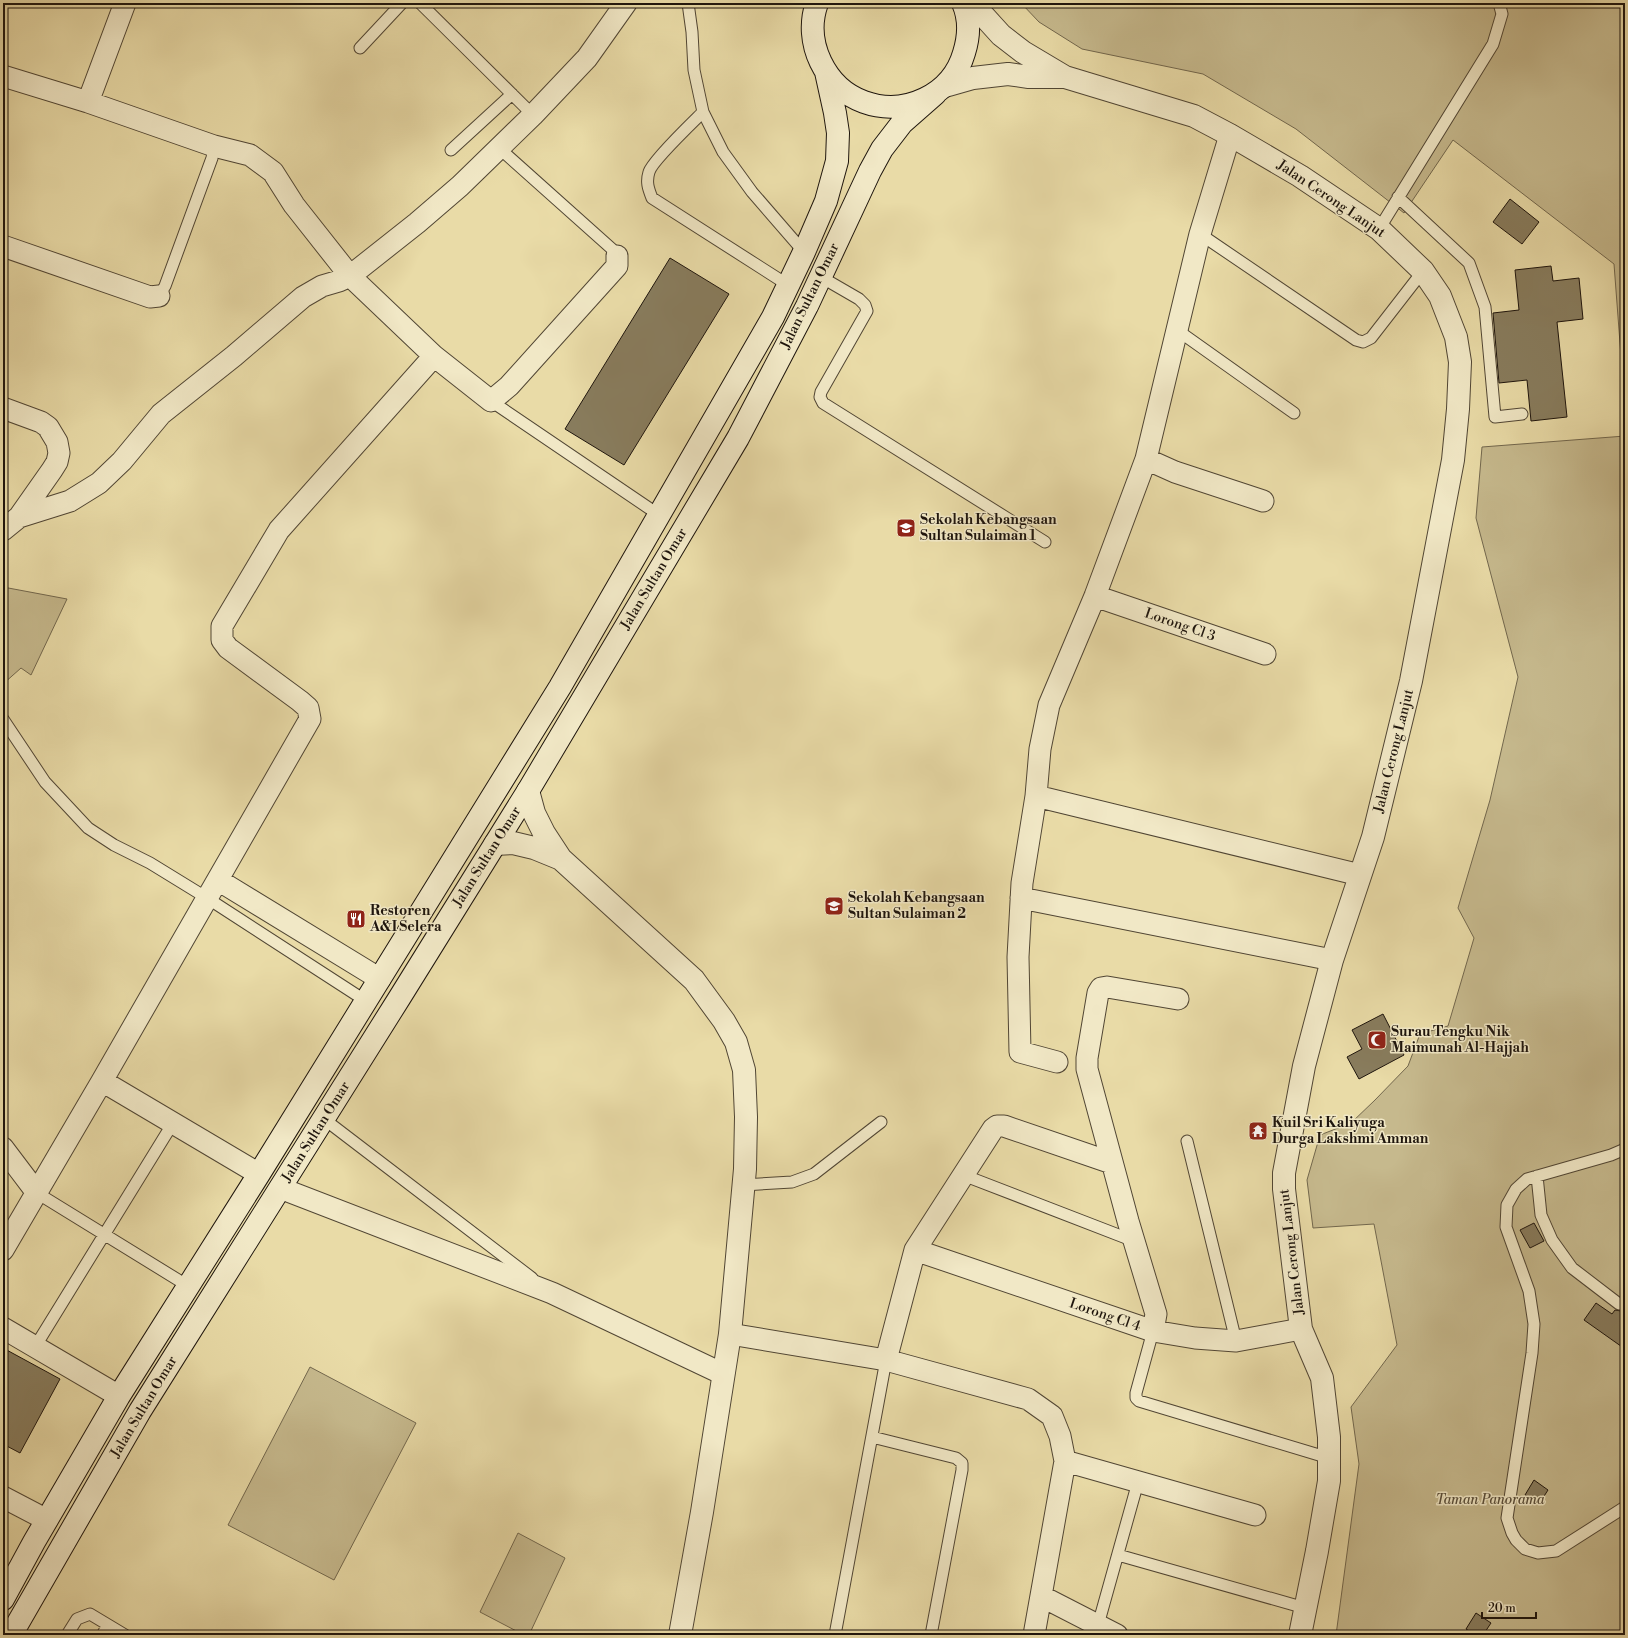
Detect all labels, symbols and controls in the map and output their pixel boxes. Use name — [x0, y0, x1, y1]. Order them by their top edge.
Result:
street label: Jalan Cerong Lanjut — [1273, 156, 1389, 242]
street label: Jalan Sultan Omar — [776, 240, 843, 353]
place label: Sekolah Kebangsaan Sultan Sulaiman 1 — [920, 511, 1057, 545]
school or university icon: Sekolah Kebangsaan Sultan Sulaiman 1 — [895, 517, 917, 539]
street label: Jalan Sultan Omar — [616, 525, 691, 634]
street label: Lorong Cl 3 — [1142, 604, 1218, 646]
street label: Jalan Cerong Lanjut — [1370, 687, 1418, 816]
street label: Jalan Sultan Omar — [448, 803, 525, 912]
place label: Sekolah Kebangsaan Sultan Sulaiman 2 — [848, 889, 985, 923]
school or university icon: Sekolah Kebangsaan Sultan Sulaiman 2 — [823, 895, 845, 917]
place label: Restoren A&I Selera — [369, 902, 442, 936]
restaurant icon: Restoren A&I Selera — [345, 908, 367, 930]
place label: Surau Tengku Nik Maimunah Al-Hajjah — [1391, 1023, 1529, 1057]
mosque icon: Surau Tengku Nik Maimunah Al-Hajjah — [1366, 1029, 1388, 1051]
street label: Jalan Sultan Omar — [277, 1078, 354, 1187]
place label: Kuil Sri Kaliyuga Durga Lakshmi Amman — [1272, 1114, 1429, 1148]
temple icon: Kuil Sri Kaliyuga Durga Lakshmi Amman — [1247, 1120, 1269, 1142]
street label: Jalan Cerong Lanjut — [1275, 1188, 1309, 1317]
street label: Lorong Cl 4 — [1067, 1294, 1143, 1336]
street label: Jalan Sultan Omar — [106, 1353, 181, 1462]
park label: Taman Panorama — [1435, 1491, 1545, 1509]
scale bar — [1482, 1594, 1536, 1620]
text: 20 m — [1488, 1601, 1516, 1616]

